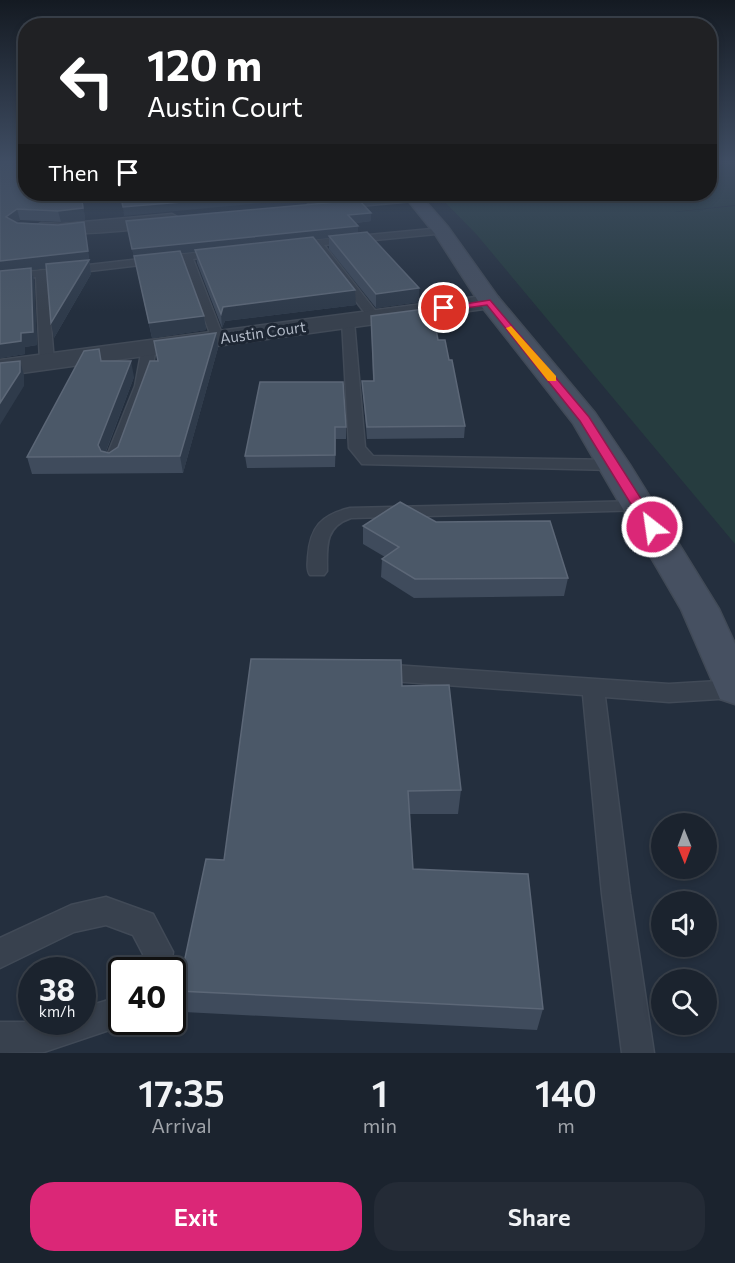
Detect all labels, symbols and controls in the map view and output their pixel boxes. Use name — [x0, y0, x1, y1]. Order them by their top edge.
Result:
text: 120 m — [147, 38, 262, 90]
icon: left — [48, 42, 126, 120]
text: Austin Court — [147, 90, 303, 123]
icon: arrive — [111, 156, 144, 189]
text: Then — [48, 159, 99, 186]
pin — [418, 282, 469, 333]
icon: arrive — [427, 291, 460, 324]
street label: Austin Court — [219, 317, 307, 347]
position arrow — [620, 495, 684, 559]
north arrow — [651, 813, 717, 879]
map controls — [651, 813, 717, 1035]
button: sound — [651, 891, 717, 957]
speed limit sign: 40 — [108, 957, 186, 1035]
button: search — [651, 969, 717, 1035]
text: 38 — [39, 970, 75, 1007]
text: km/h — [39, 1002, 75, 1020]
text: 17:35 — [138, 1070, 225, 1114]
text: 1 — [372, 1070, 388, 1114]
text: 140 — [535, 1070, 597, 1114]
text: Arrival — [151, 1113, 212, 1137]
text: min — [363, 1113, 397, 1137]
text: m — [557, 1113, 575, 1137]
button: Exit — [30, 1182, 362, 1251]
button: Share — [374, 1182, 705, 1251]

